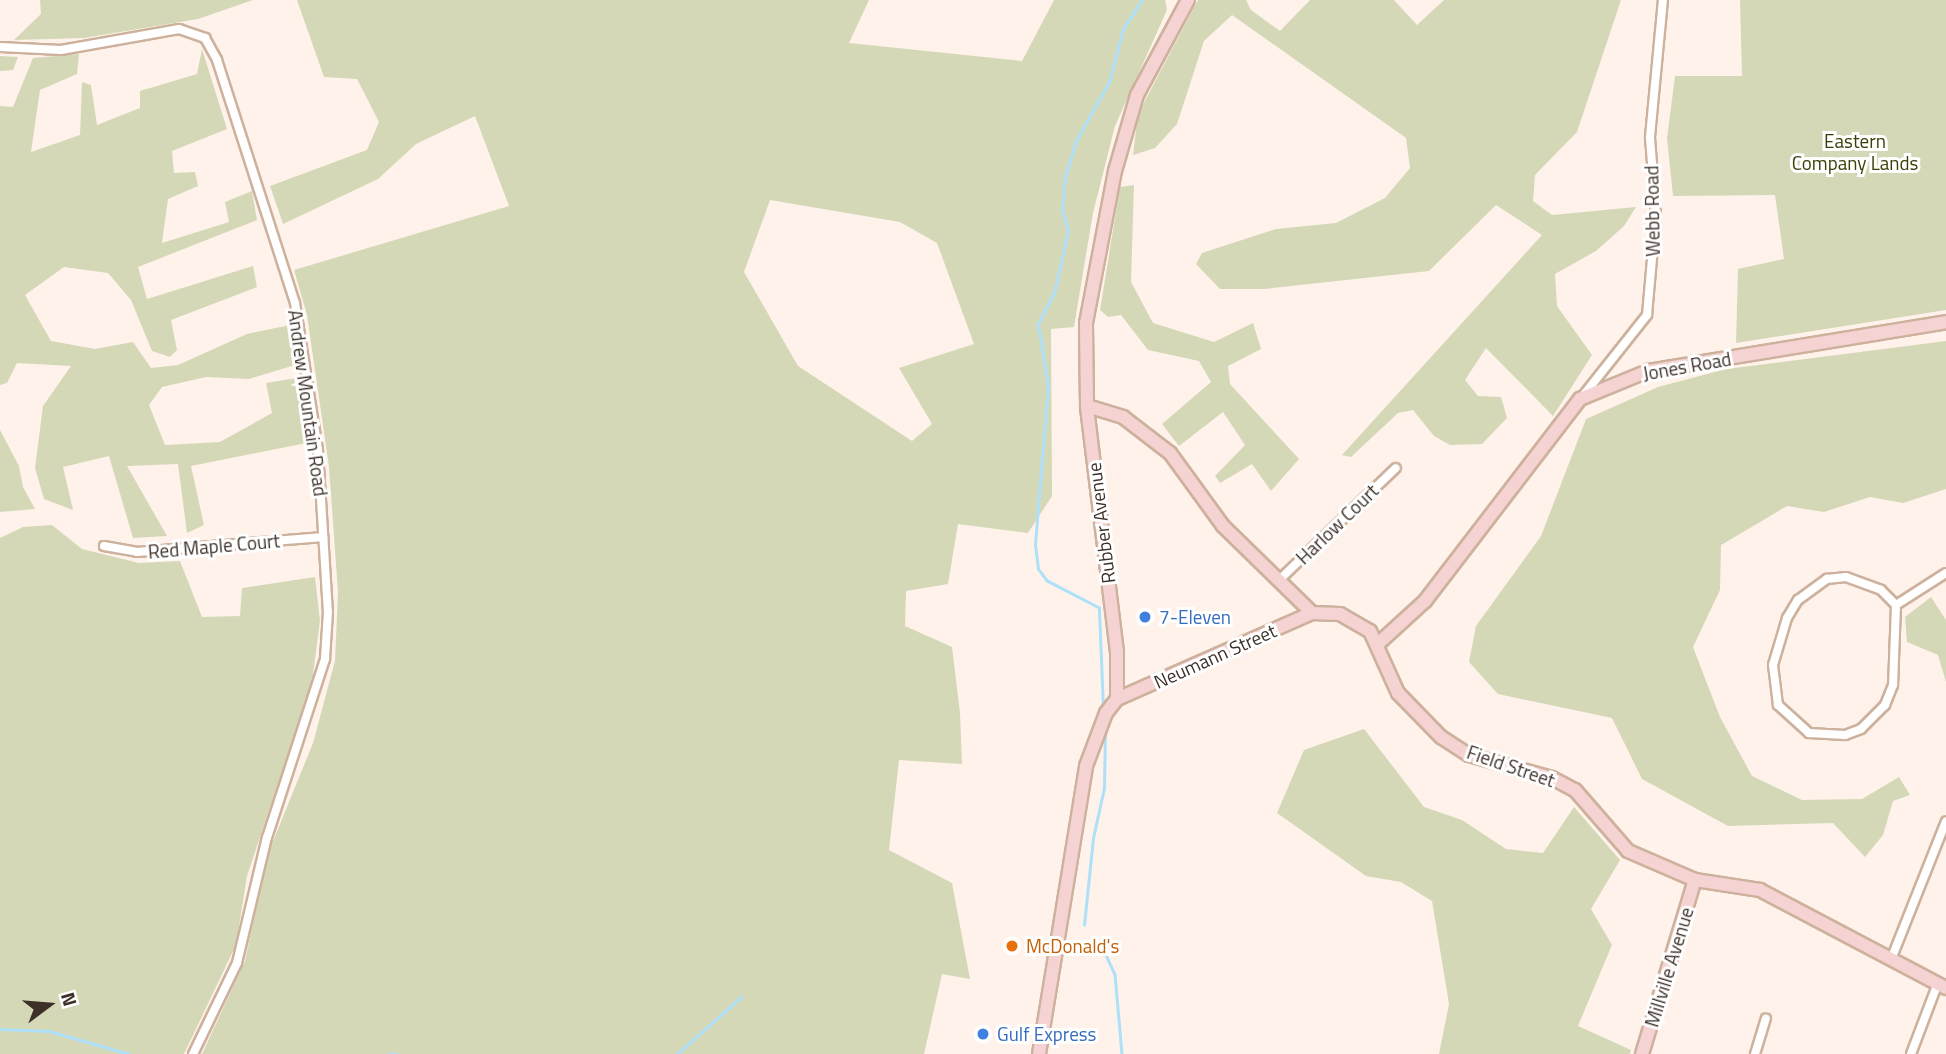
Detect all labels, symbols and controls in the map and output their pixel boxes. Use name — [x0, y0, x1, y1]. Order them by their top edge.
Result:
park label: Eastern Company Lands — [1792, 130, 1918, 174]
street label: Webb Road — [1640, 165, 1664, 257]
street label: Andrew Mountain Road — [284, 308, 332, 498]
street label: Jones Road — [1641, 347, 1733, 385]
street label: Rubber Avenue — [1082, 461, 1120, 585]
street label: Harlow Court — [1291, 479, 1383, 569]
street label: Red Maple Court — [147, 529, 281, 563]
place label: 7-Eleven — [1159, 606, 1231, 628]
marker: 7-Eleven — [1137, 609, 1153, 625]
street label: Neumann Street — [1150, 619, 1280, 693]
street label: Field Street — [1464, 740, 1558, 792]
street label: Millville Avenue — [1640, 904, 1698, 1030]
place label: McDonald's — [1026, 935, 1119, 957]
marker: McDonald's — [1004, 938, 1020, 954]
north arrow — [14, 970, 84, 1040]
text: N — [54, 989, 85, 1009]
place label: Gulf Express — [997, 1023, 1096, 1045]
marker: Gulf Express — [975, 1026, 991, 1042]

